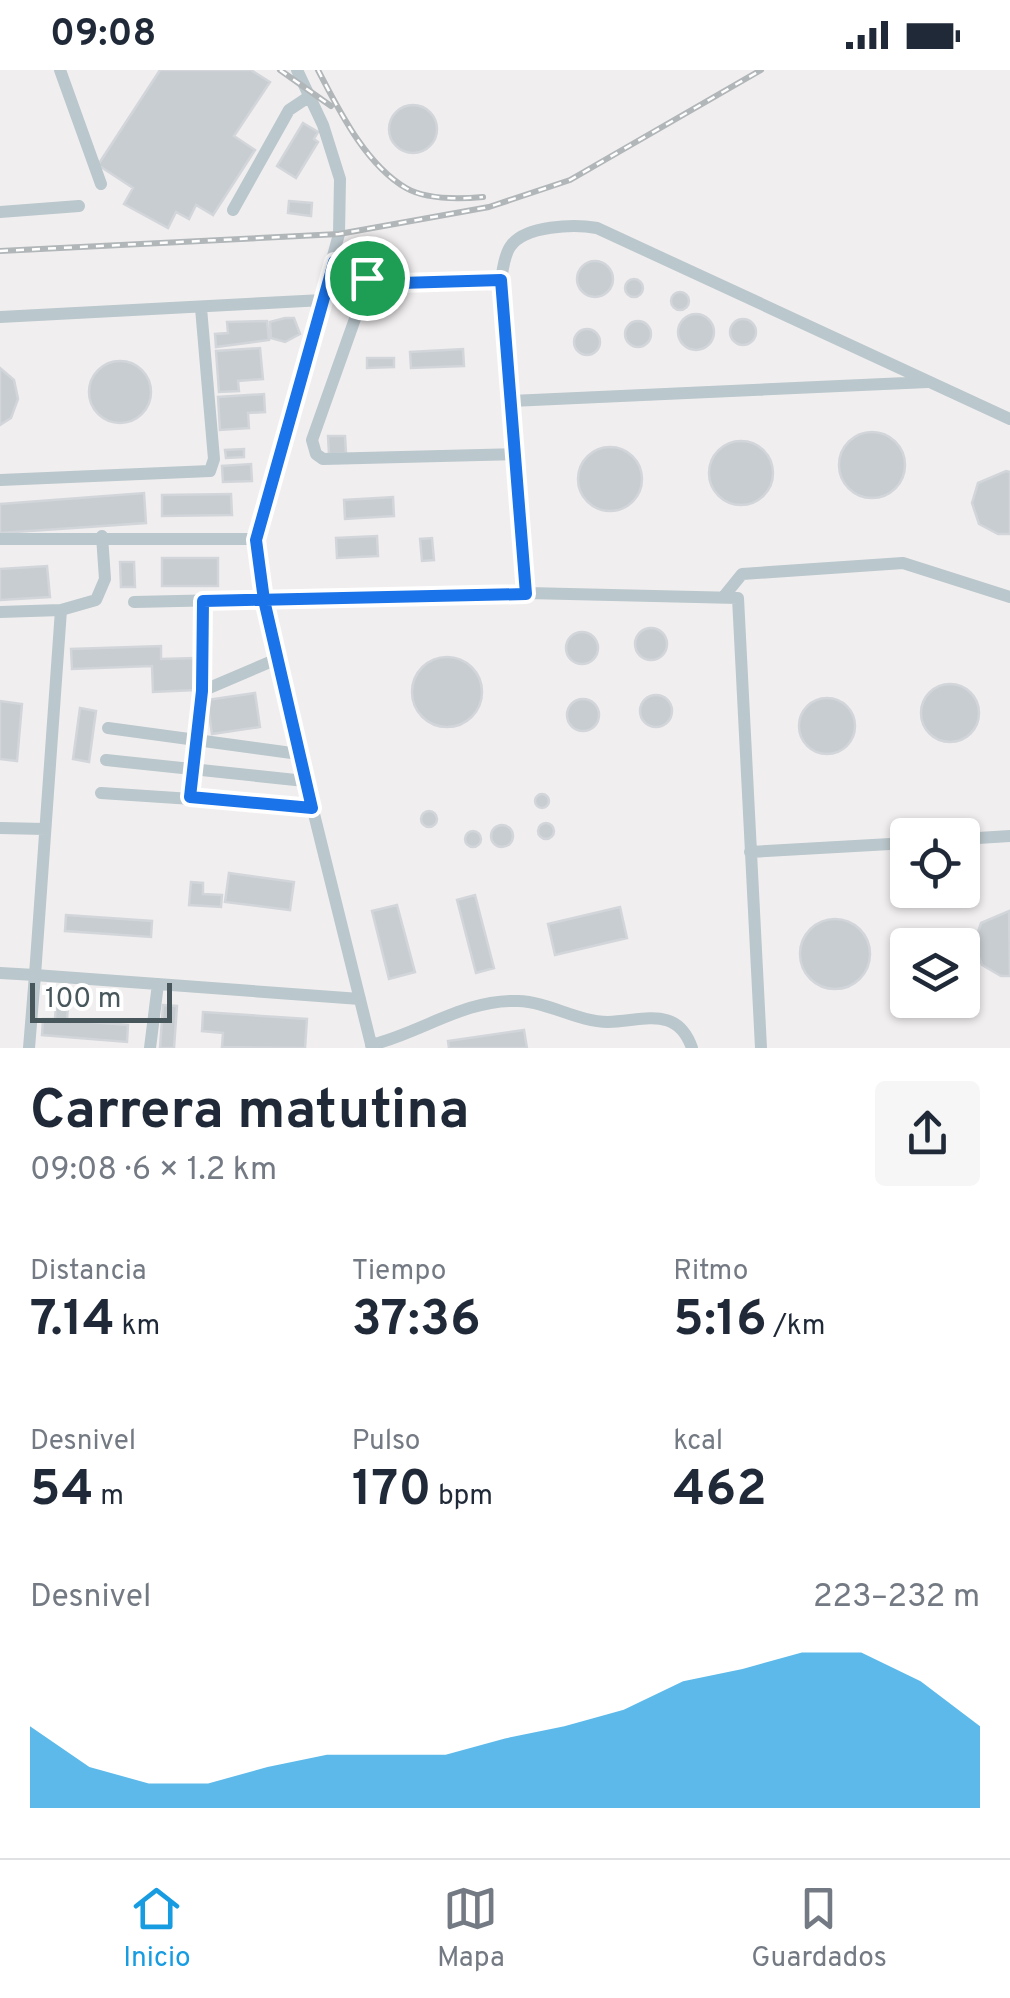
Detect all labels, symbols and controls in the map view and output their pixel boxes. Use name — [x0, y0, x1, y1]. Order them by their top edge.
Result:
text: 09:08 — [50, 11, 156, 60]
pin — [325, 236, 410, 321]
icon: arrive — [340, 251, 395, 306]
map controls — [890, 818, 980, 1018]
button: locate — [890, 818, 980, 908]
button: layers — [890, 928, 980, 1018]
scale bar — [30, 978, 172, 1023]
text: 100 m — [45, 982, 121, 1018]
text: Carrera matutina — [30, 1078, 470, 1148]
button: share — [875, 1081, 980, 1186]
text: 09:08 · 6 × 1.2 km — [30, 1151, 277, 1191]
text: Distancia — [30, 1254, 146, 1290]
text: Tiempo — [352, 1254, 446, 1290]
text: Ritmo — [673, 1254, 748, 1290]
text: 7.14 — [30, 1290, 115, 1353]
text: 37:36 — [352, 1290, 481, 1353]
text: 5:16 — [673, 1290, 767, 1353]
text: km — [115, 1309, 160, 1345]
text: /km — [767, 1309, 826, 1345]
text: Desnivel — [30, 1424, 136, 1460]
text: Pulso — [352, 1424, 420, 1460]
text: kcal — [673, 1424, 723, 1460]
text: 54 — [30, 1460, 94, 1523]
text: 170 — [352, 1460, 431, 1523]
text: 462 — [673, 1460, 767, 1523]
text: m — [94, 1479, 124, 1515]
text: bpm — [431, 1479, 493, 1515]
text: Desnivel — [30, 1578, 151, 1618]
text: 223–232 m — [813, 1578, 980, 1618]
tab: Inicio — [123, 1881, 191, 1977]
tab: Mapa — [437, 1881, 505, 1977]
tab: Guardados — [751, 1881, 887, 1977]

